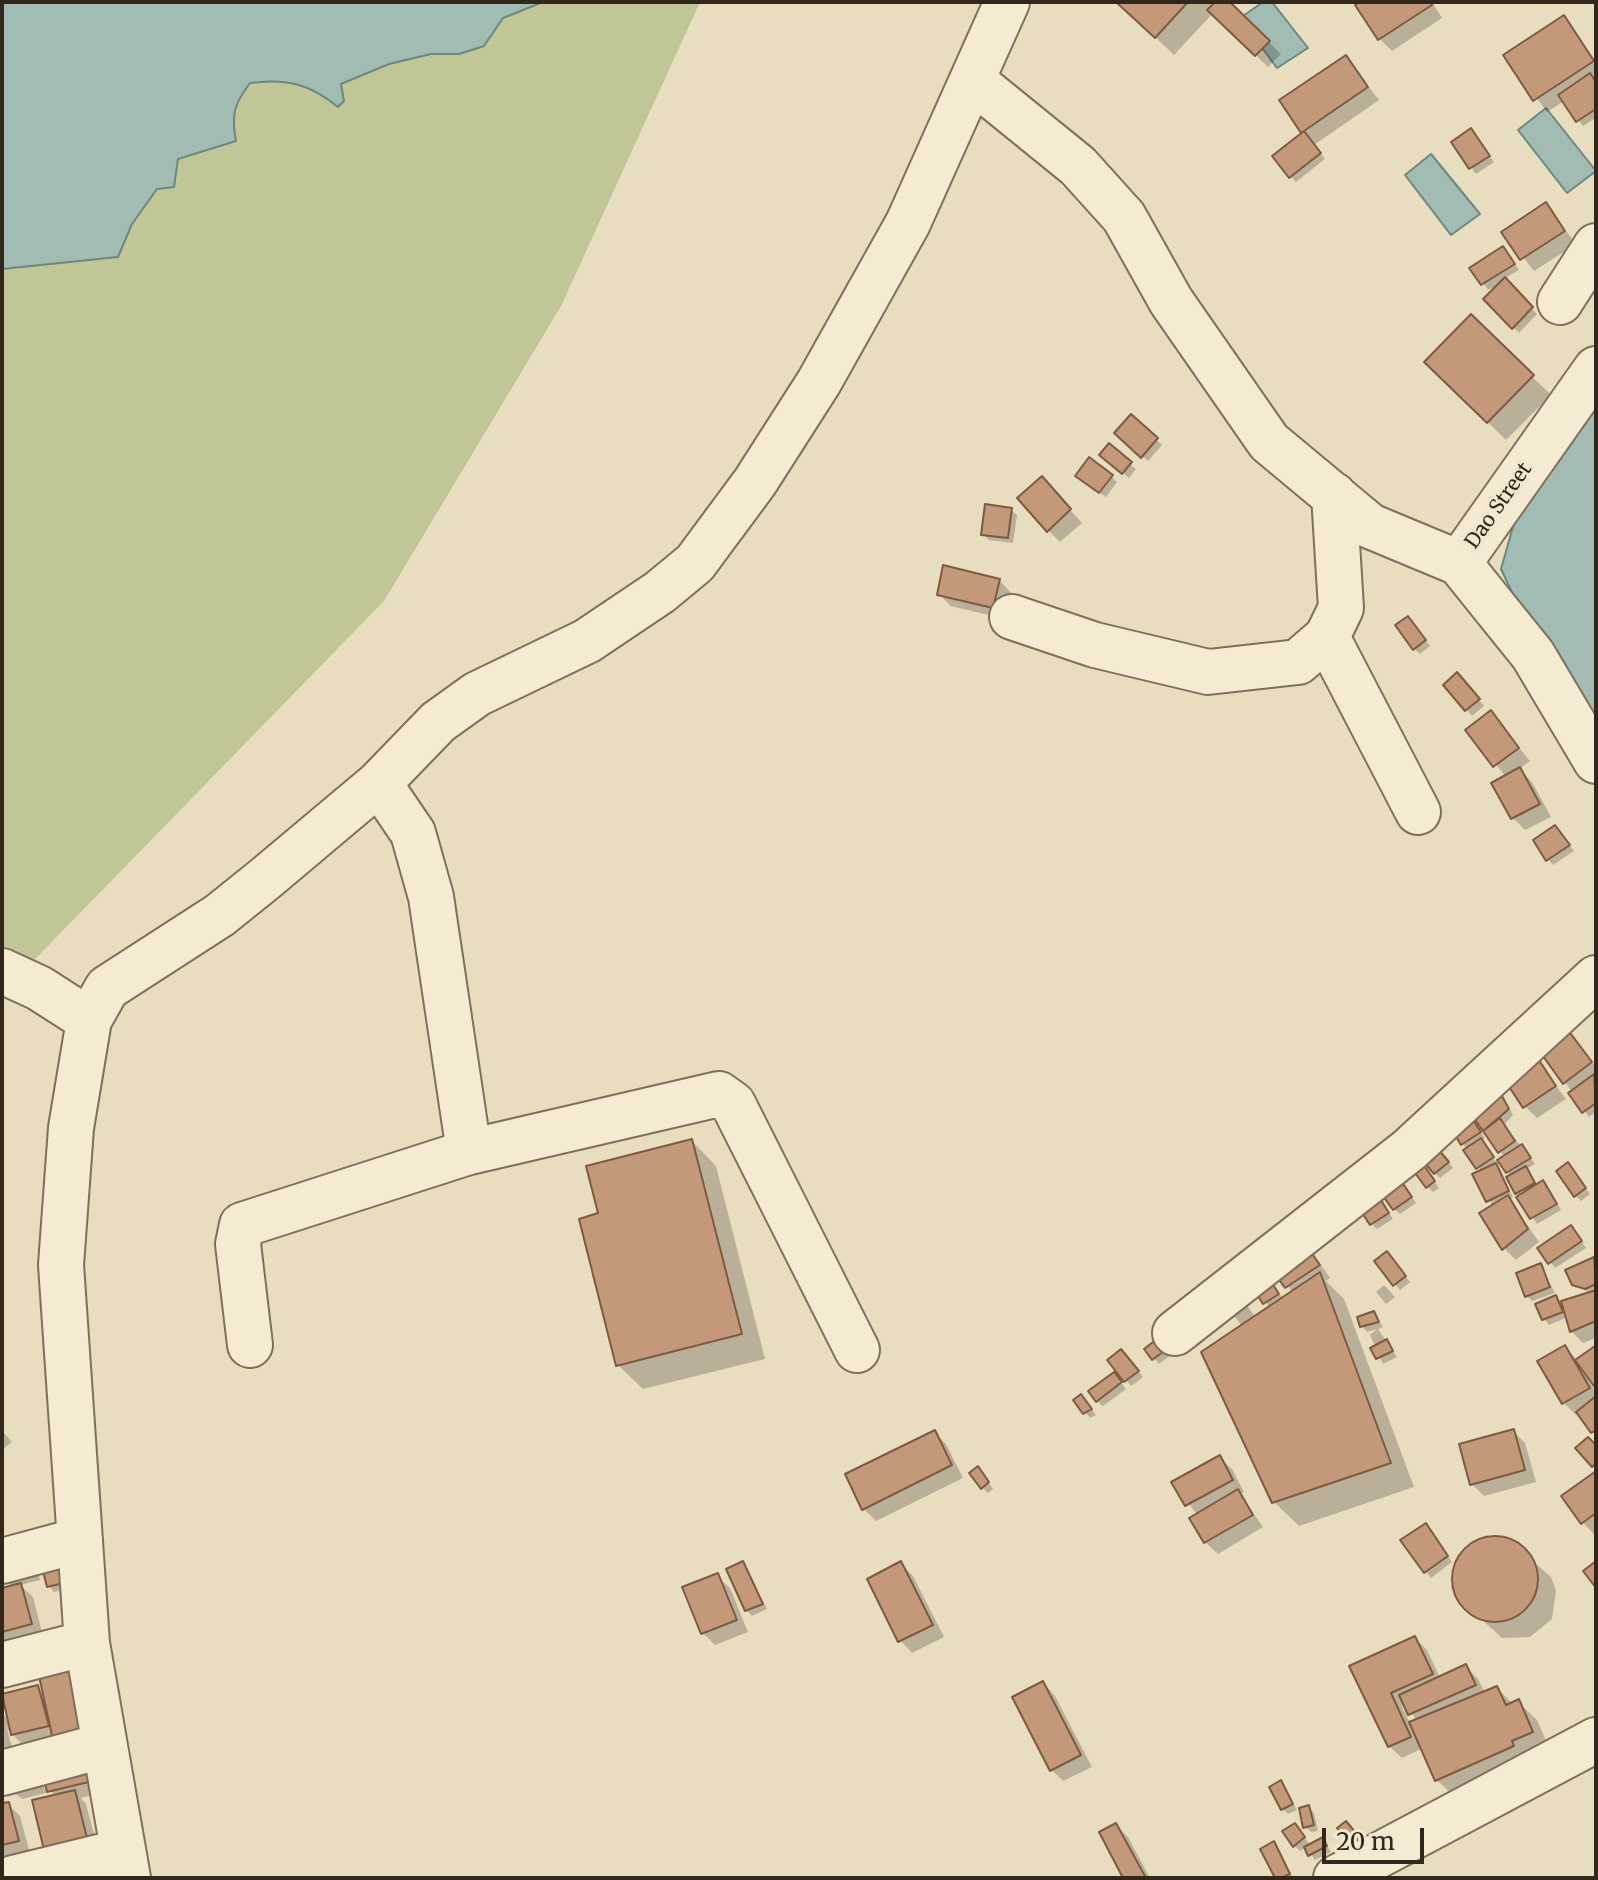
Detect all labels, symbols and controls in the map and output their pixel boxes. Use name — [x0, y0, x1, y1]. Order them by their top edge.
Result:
street label: Dao Street — [1461, 458, 1537, 554]
scale bar — [1326, 1812, 1428, 1862]
text: 20 m — [1336, 1826, 1395, 1857]

